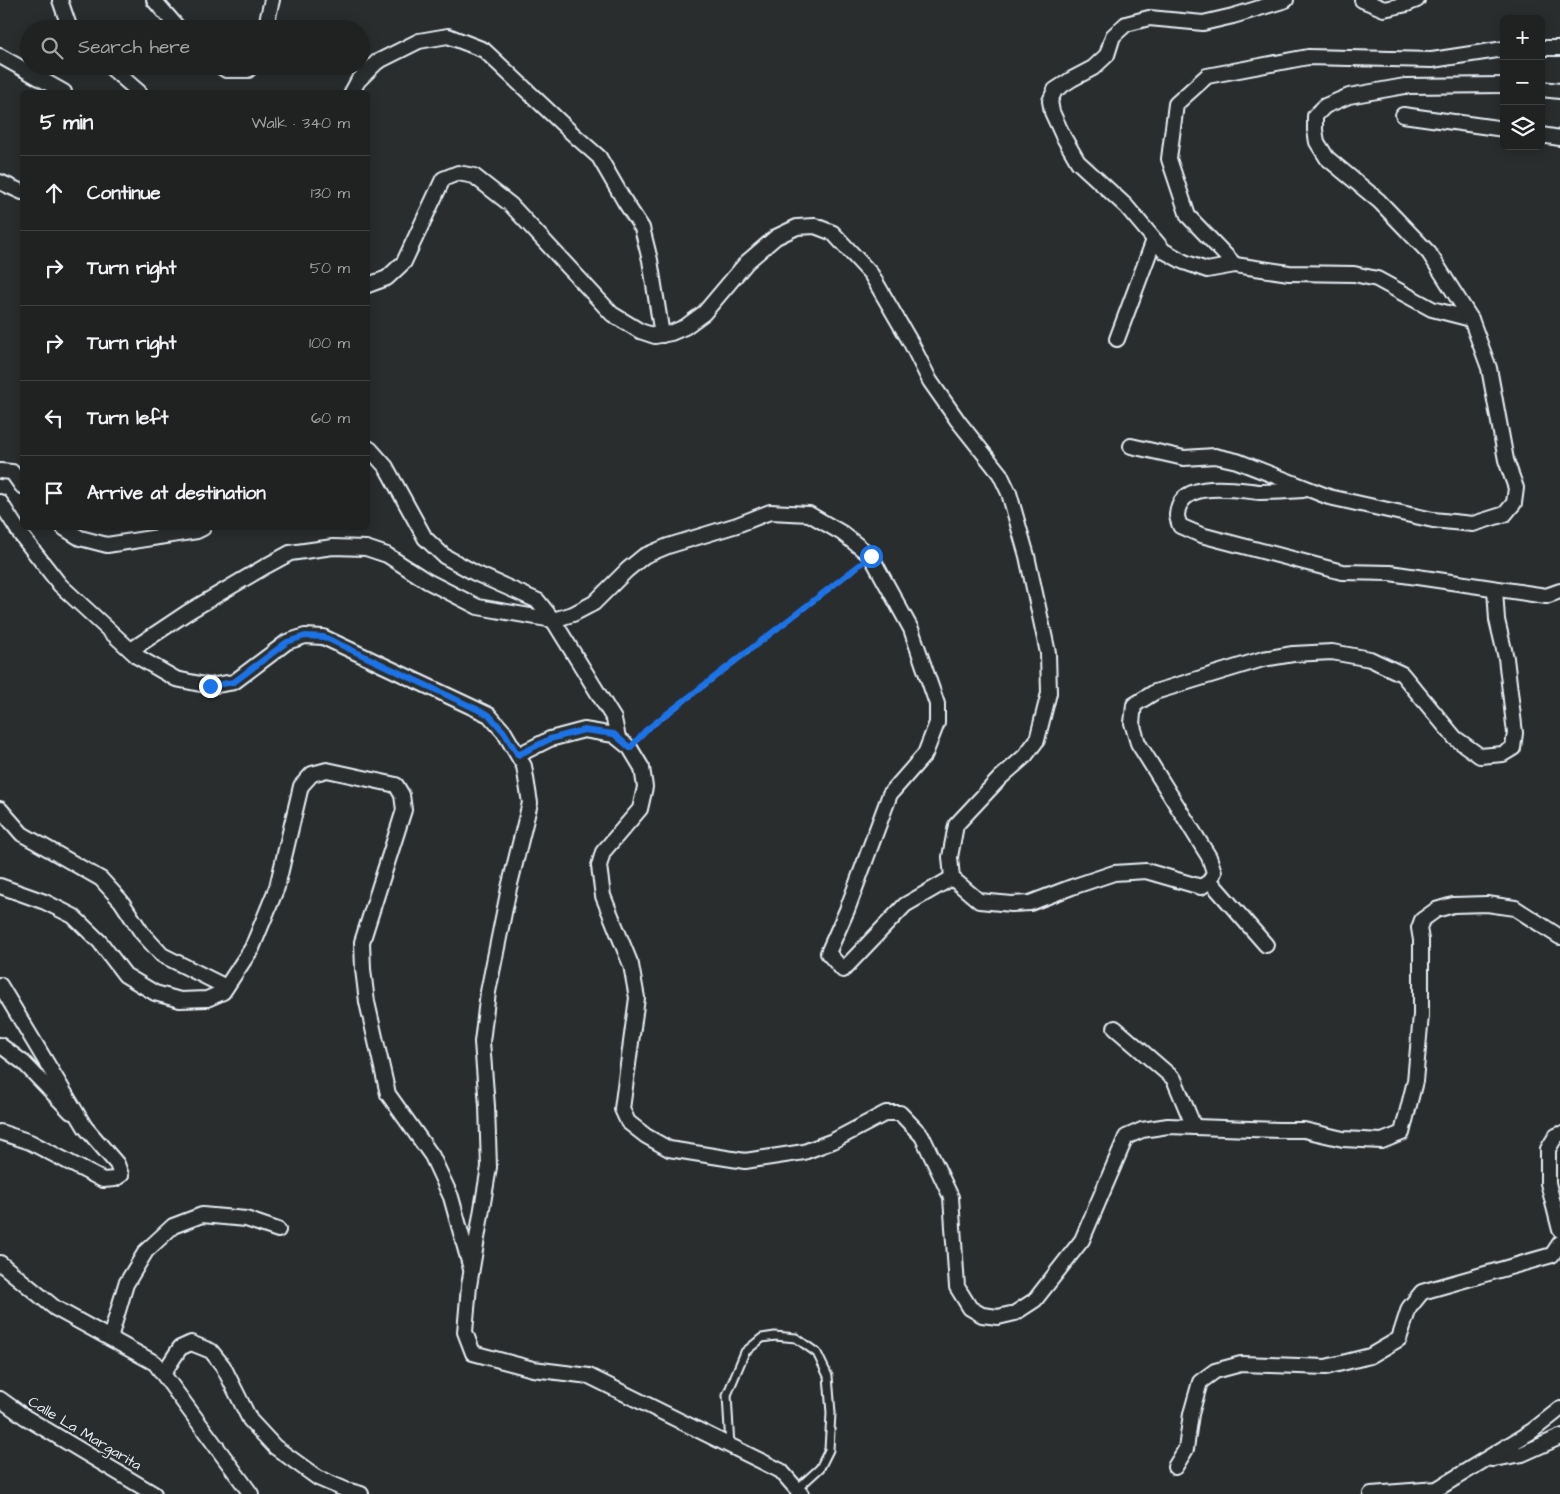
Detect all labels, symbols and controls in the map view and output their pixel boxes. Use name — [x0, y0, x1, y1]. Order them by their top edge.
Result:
map controls — [1500, 15, 1545, 150]
button: + — [1500, 15, 1545, 60]
search box — [20, 20, 370, 75]
icon: search — [38, 34, 66, 62]
text: Search here — [78, 34, 190, 61]
button: − — [1500, 60, 1545, 105]
button: layers — [1500, 105, 1545, 150]
text: 5 min — [40, 108, 93, 137]
text: Walk · 340 m — [251, 112, 350, 134]
icon: ahead — [40, 179, 68, 207]
text: Continue — [87, 180, 161, 207]
text: 130 m — [311, 182, 350, 204]
icon: right — [40, 254, 68, 282]
text: Turn right — [87, 255, 176, 282]
text: 50 m — [310, 257, 350, 279]
icon: right — [40, 329, 68, 357]
text: Turn right — [87, 330, 176, 357]
text: 100 m — [309, 332, 350, 354]
icon: left — [40, 404, 68, 432]
text: Turn left — [87, 405, 168, 432]
text: 60 m — [311, 407, 350, 429]
icon: arrive — [40, 479, 68, 507]
text: Arrive at destination — [87, 480, 266, 507]
route start — [860, 545, 883, 568]
route end — [199, 675, 222, 698]
street label: Calle La Margarita — [24, 1391, 146, 1477]

